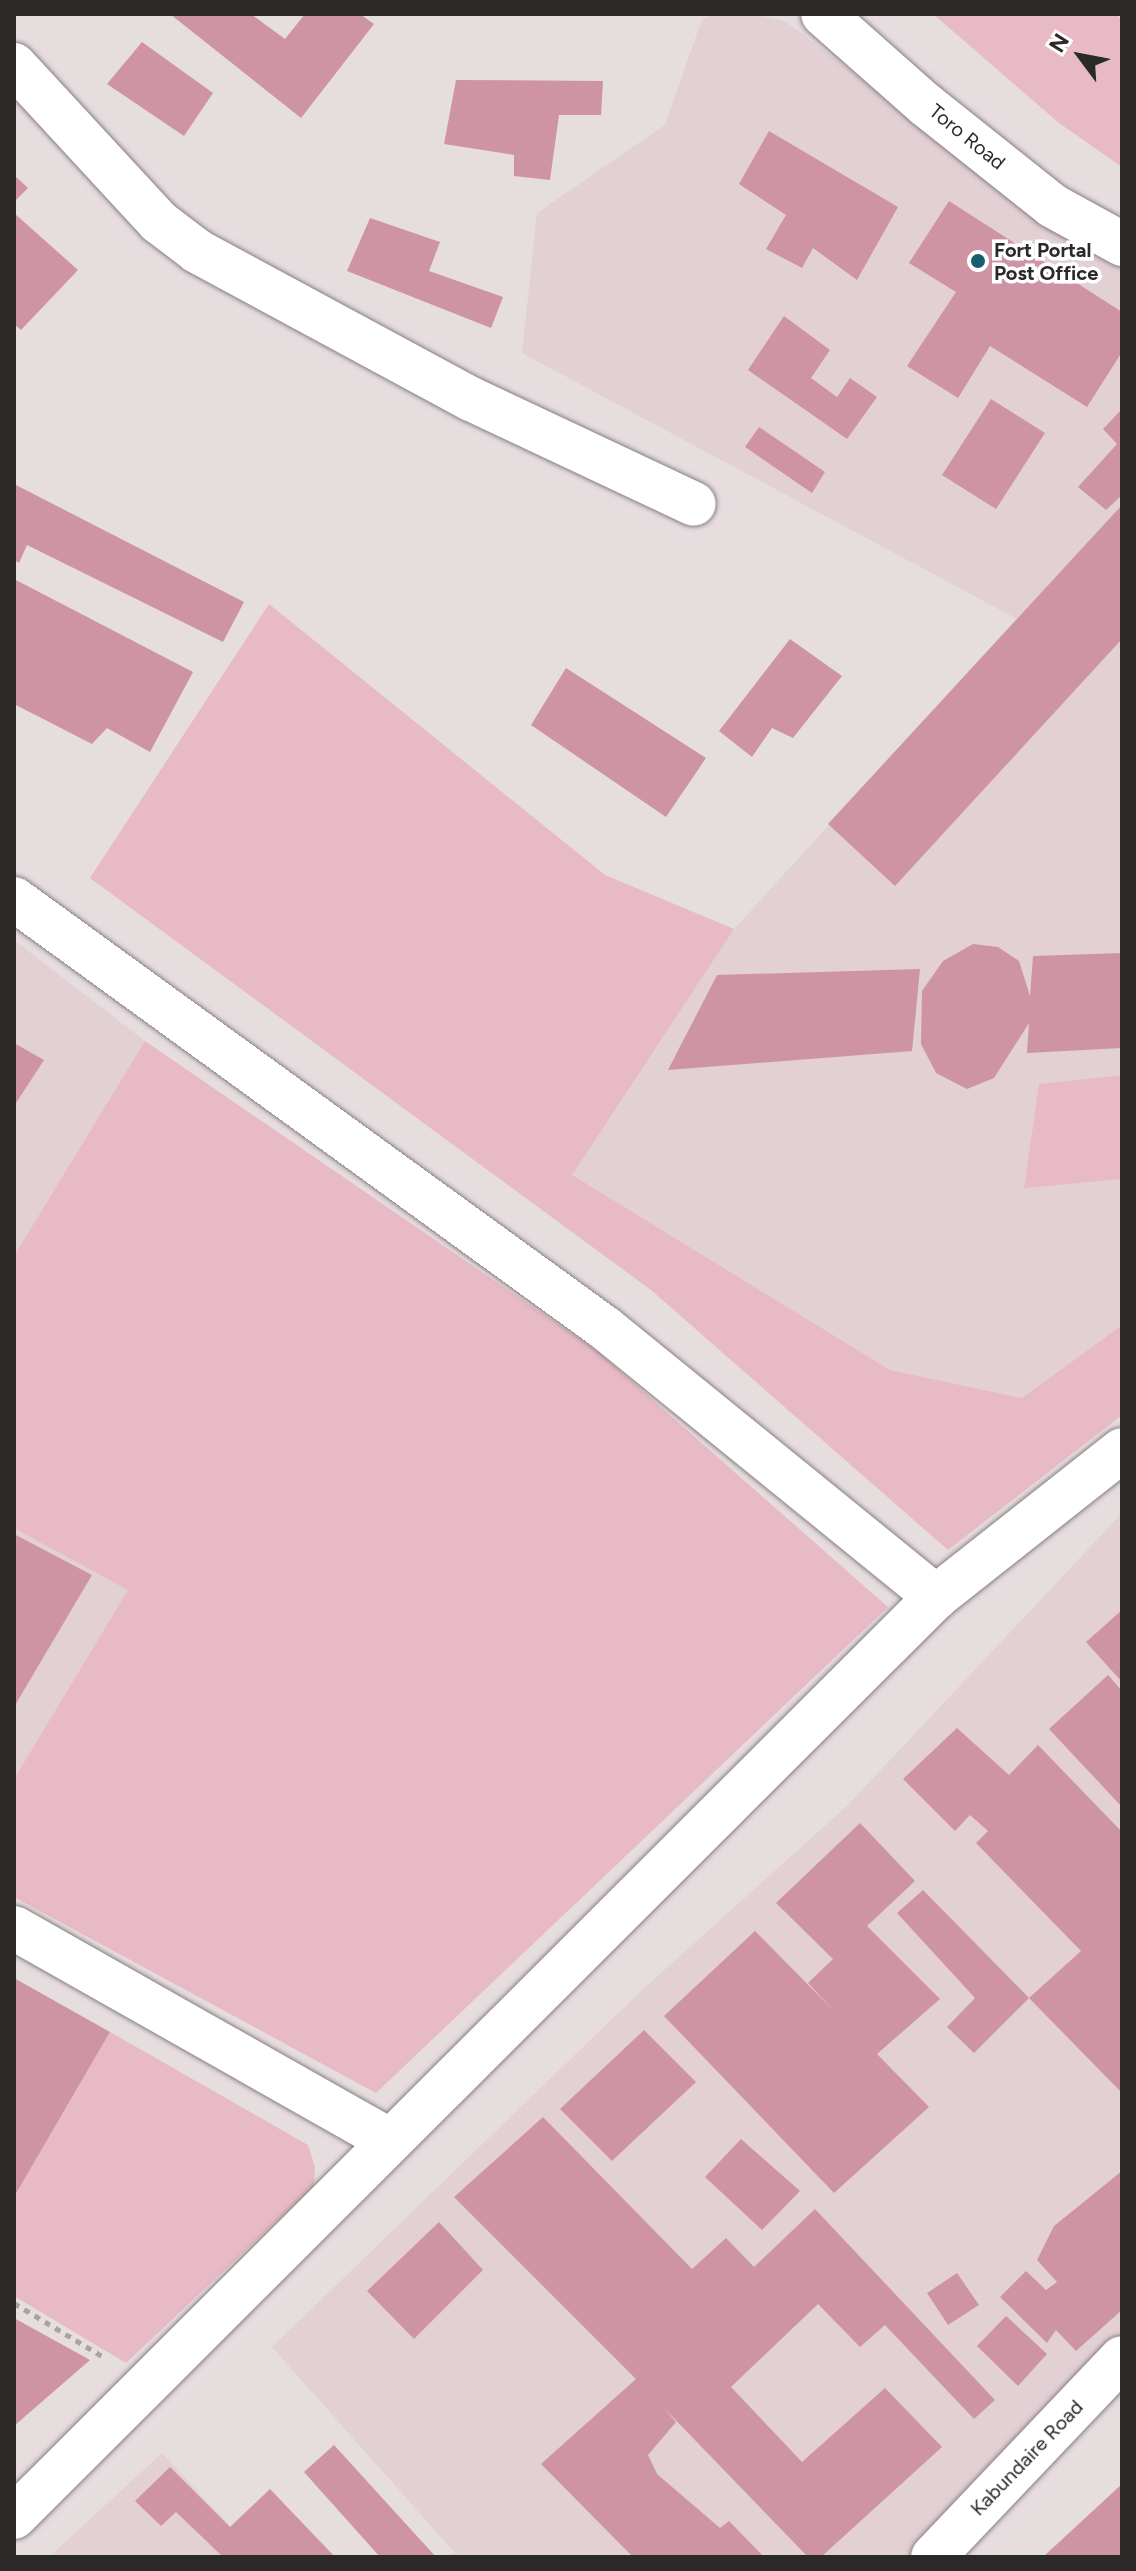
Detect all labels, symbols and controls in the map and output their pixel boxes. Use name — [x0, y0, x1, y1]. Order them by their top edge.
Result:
north arrow — [1040, 16, 1120, 96]
text: N — [1043, 29, 1075, 57]
street label: Toro Road — [924, 99, 1010, 175]
place label: Fort Portal Post Office — [994, 238, 1098, 285]
marker: Fort Portal Post Office — [969, 252, 987, 270]
street label: Kabundaire Road — [966, 2395, 1088, 2521]

